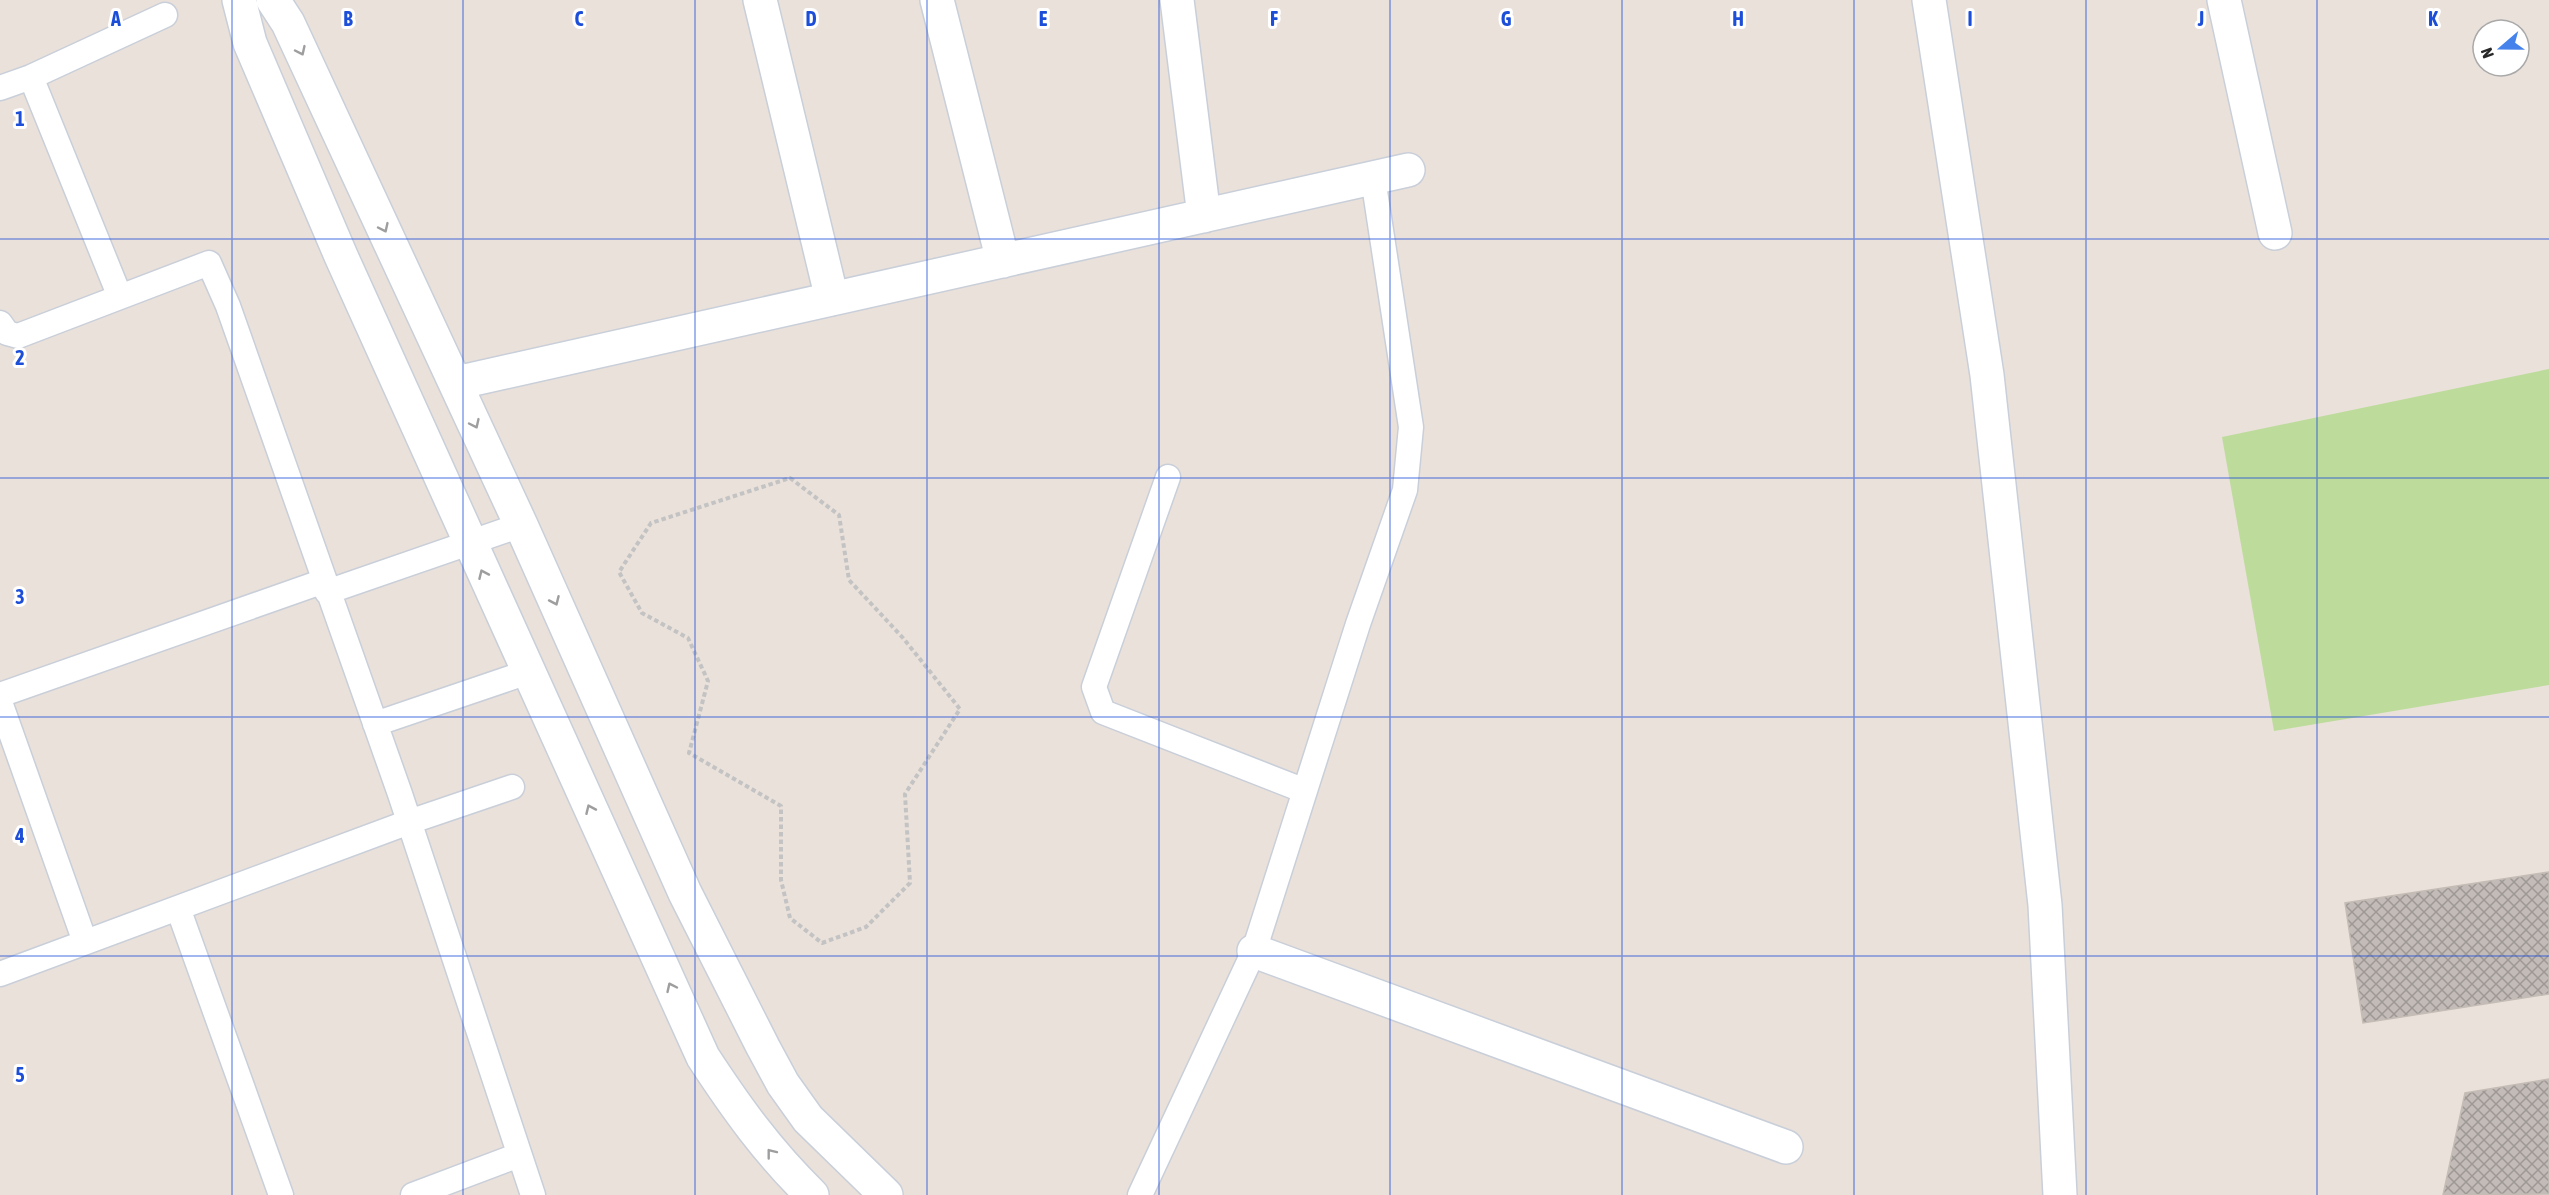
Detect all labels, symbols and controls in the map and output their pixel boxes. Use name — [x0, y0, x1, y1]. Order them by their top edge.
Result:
text: A — [110, 7, 121, 30]
text: B — [343, 7, 353, 30]
text: C — [575, 7, 584, 30]
text: D — [805, 7, 817, 30]
text: E — [1039, 7, 1048, 30]
text: F — [1270, 7, 1278, 30]
text: G — [1501, 7, 1512, 30]
text: H — [1732, 7, 1744, 30]
text: I — [1967, 7, 1973, 30]
text: J — [2197, 7, 2204, 30]
text: K — [2428, 7, 2438, 30]
north arrow — [2471, 18, 2531, 78]
one-way arrow — [294, 45, 306, 56]
text: N — [2477, 46, 2497, 61]
text: 1 — [15, 107, 25, 130]
one-way arrow — [376, 221, 388, 232]
text: 2 — [15, 346, 25, 369]
one-way arrow — [467, 417, 479, 428]
one-way arrow — [479, 570, 491, 581]
text: 3 — [15, 585, 25, 608]
one-way arrow — [548, 595, 560, 606]
one-way arrow — [585, 805, 597, 816]
text: 4 — [14, 824, 25, 847]
one-way arrow — [666, 982, 678, 993]
text: 5 — [15, 1063, 25, 1086]
one-way arrow — [767, 1149, 778, 1160]

